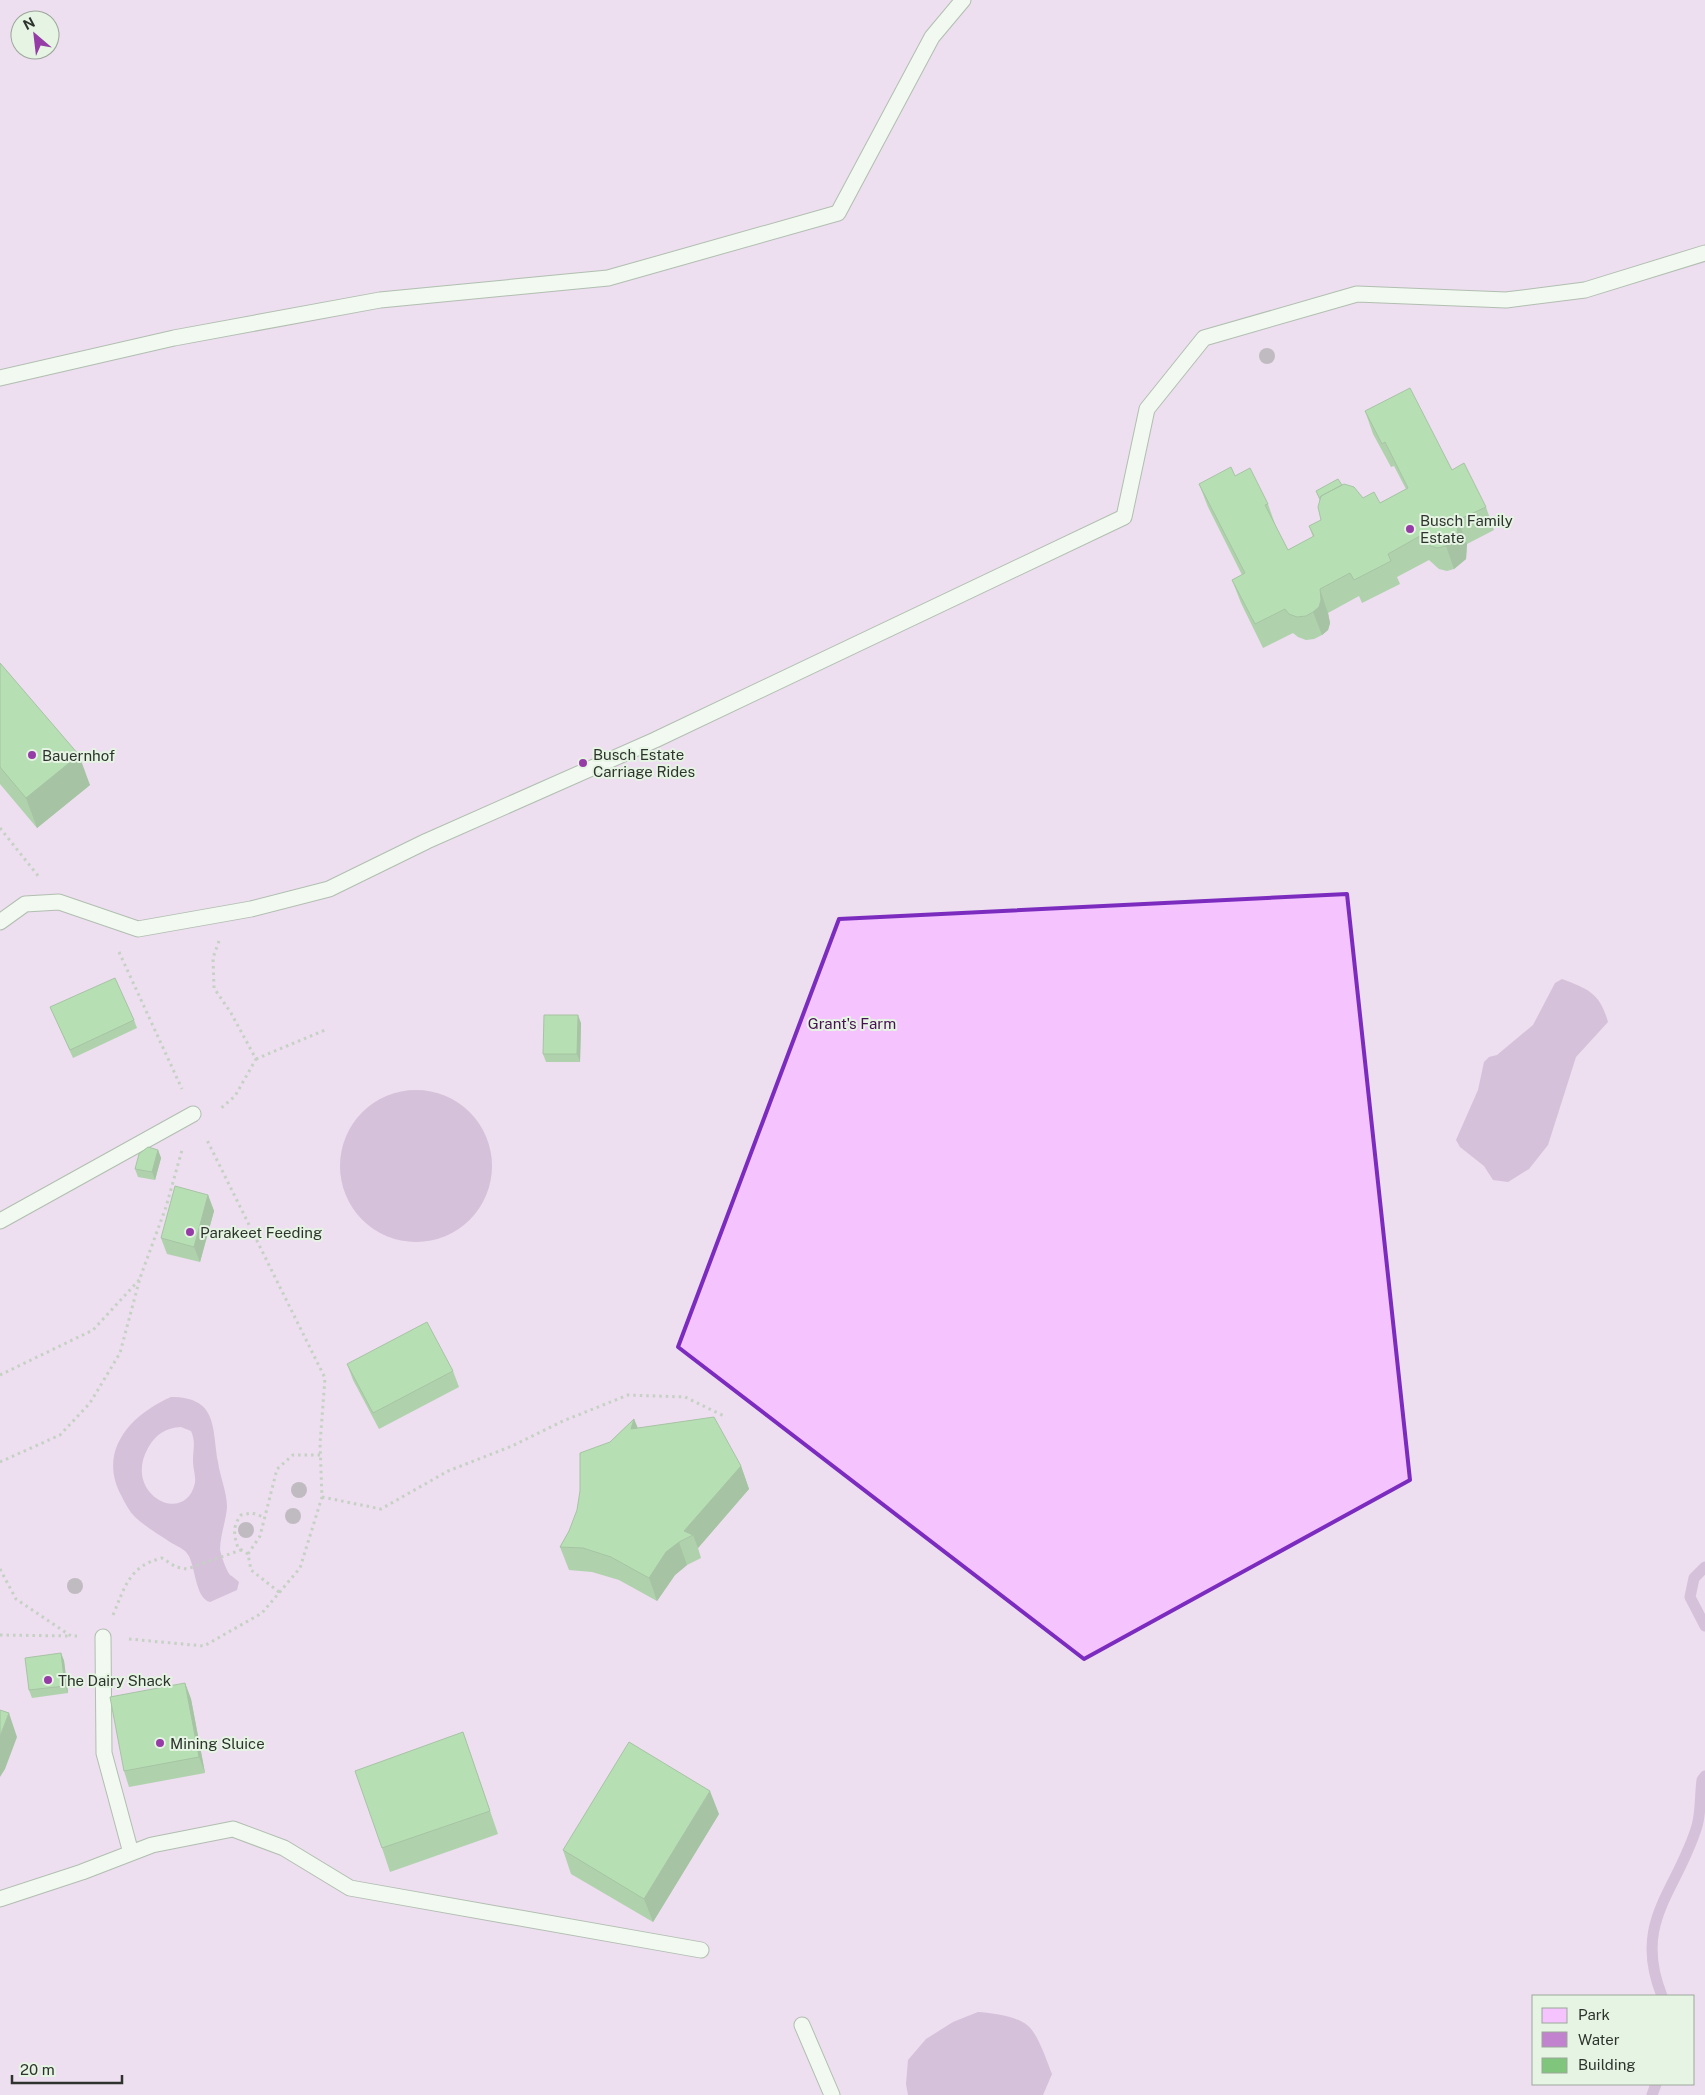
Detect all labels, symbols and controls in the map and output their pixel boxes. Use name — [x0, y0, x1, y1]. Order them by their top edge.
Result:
north arrow — [10, 10, 60, 60]
text: N — [20, 14, 37, 33]
place label: Busch Family Estate — [1420, 512, 1513, 546]
marker: Busch Family Estate — [1404, 523, 1416, 535]
place label: Busch Estate Carriage Rides — [593, 746, 695, 780]
place label: Bauernhof — [42, 747, 115, 764]
marker: Bauernhof — [26, 749, 38, 761]
marker: Busch Estate Carriage Rides — [577, 757, 589, 769]
park label: Grant's Farm — [808, 1015, 896, 1032]
place label: Parakeet Feeding — [200, 1224, 322, 1241]
marker: Parakeet Feeding — [184, 1226, 196, 1238]
place label: The Dairy Shack — [58, 1672, 171, 1689]
marker: The Dairy Shack — [42, 1674, 54, 1686]
place label: Mining Sluice — [170, 1735, 265, 1752]
marker: Mining Sluice — [154, 1737, 166, 1749]
legend — [1532, 1995, 1695, 2085]
text: Park — [1578, 2006, 1610, 2023]
text: Water — [1578, 2031, 1620, 2048]
scale bar — [12, 2052, 122, 2084]
text: Building — [1578, 2056, 1636, 2073]
text: 20 m — [20, 2061, 55, 2078]

